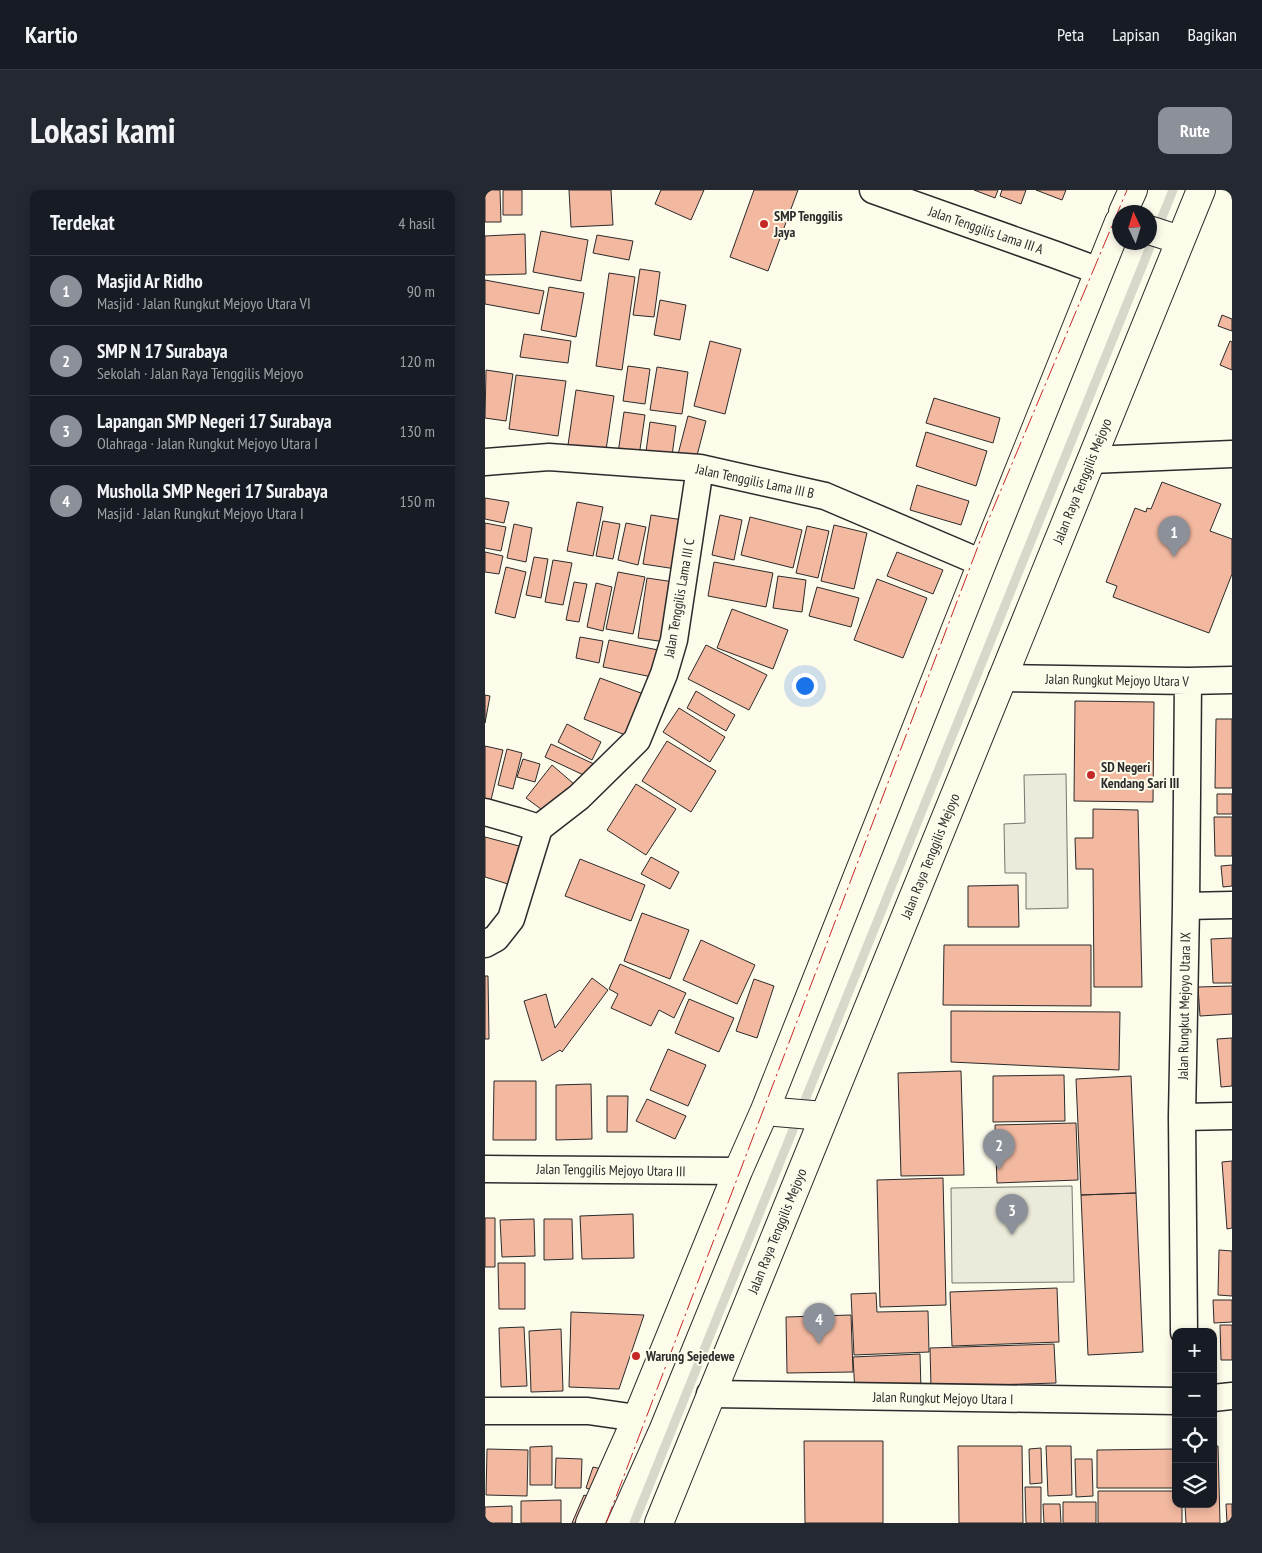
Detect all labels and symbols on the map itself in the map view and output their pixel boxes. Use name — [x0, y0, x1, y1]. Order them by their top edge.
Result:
street label: Jalan Tenggilis Lama III A — [925, 202, 1046, 258]
north arrow — [1112, 205, 1157, 250]
place label: SMP Tenggilis Jaya — [773, 207, 843, 241]
marker: SMP Tenggilis Jaya — [758, 218, 770, 230]
street label: Jalan Raya Tenggilis Mejoyo — [1048, 416, 1115, 547]
street label: Jalan Tenggilis Lama III B — [693, 459, 816, 502]
pin: 1 — [1158, 516, 1190, 557]
street label: Jalan Tenggilis Lama III C — [659, 537, 698, 660]
street label: Jalan Rungkut Mejoyo Utara V — [1044, 670, 1189, 690]
your location — [792, 673, 818, 699]
place label: SD Negeri Kendang Sari III — [1101, 758, 1179, 792]
marker: SD Negeri Kendang Sari III — [1085, 769, 1097, 781]
street label: Jalan Raya Tenggilis Mejoyo — [896, 791, 963, 922]
street label: Jalan Rungkut Mejoyo Utara IX — [1174, 932, 1194, 1081]
pin: 2 — [983, 1129, 1015, 1170]
street label: Jalan Tenggilis Mejoyo Utara III — [535, 1160, 686, 1180]
street label: Jalan Raya Tenggilis Mejoyo — [743, 1166, 810, 1297]
pin: 3 — [996, 1194, 1028, 1235]
pin: 4 — [803, 1303, 835, 1344]
place label: Warung Sejedewe — [645, 1347, 735, 1365]
marker: Warung Sejedewe — [630, 1350, 642, 1362]
street label: Jalan Rungkut Mejoyo Utara I — [872, 1388, 1013, 1408]

